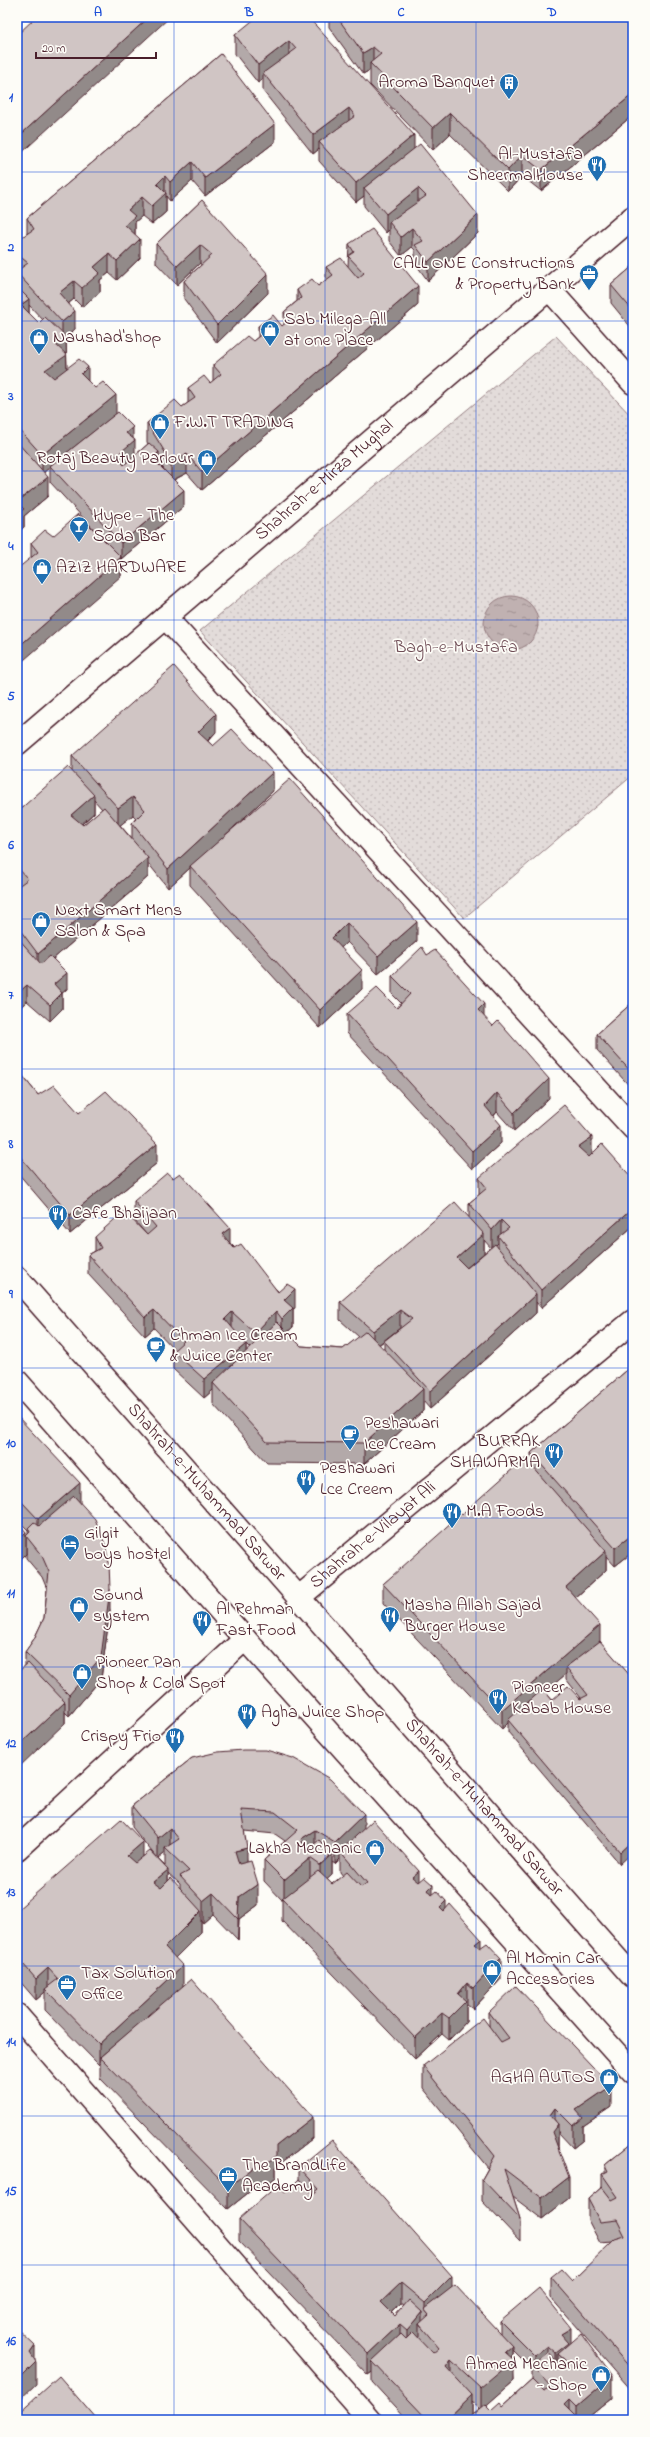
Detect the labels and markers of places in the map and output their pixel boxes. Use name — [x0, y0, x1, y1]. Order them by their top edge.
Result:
place label: Aroma Banquet — [378, 70, 495, 96]
building icon: Aroma Banquet — [498, 72, 520, 100]
place label: Al-Mustafa SheermalHouse — [467, 142, 584, 189]
restaurant icon: Al-Mustafa SheermalHouse — [586, 154, 608, 182]
place label: CALL ONE Constructions & Property Bank — [393, 251, 575, 298]
office icon: CALL ONE Constructions & Property Bank — [578, 263, 600, 291]
place label: Sab Milega-All at one Place — [284, 307, 386, 354]
shop icon: Sab Milega-All at one Place — [259, 319, 281, 347]
place label: Naushad'shop — [53, 325, 162, 351]
shop icon: Naushad'shop — [28, 327, 50, 355]
place label: F.W.T TRADING — [173, 410, 294, 436]
shop icon: F.W.T TRADING — [149, 412, 171, 440]
place label: Rotaj Beauty Parlour — [36, 446, 193, 472]
shop icon: Rotaj Beauty Parlour — [196, 448, 218, 476]
place label: Hype - The Soda Bar — [93, 503, 175, 550]
bar icon: Hype - The Soda Bar — [68, 515, 90, 543]
place label: AZIZ HARDWARE — [56, 555, 187, 581]
shop icon: AZIZ HARDWARE — [31, 557, 53, 585]
place label: Next Smart Mens Salon & Spa — [55, 898, 182, 945]
shop icon: Next Smart Mens Salon & Spa — [30, 910, 52, 938]
place label: Cafe Bhaijaan — [72, 1201, 177, 1227]
restaurant icon: Cafe Bhaijaan — [47, 1203, 69, 1231]
place label: Chman Ice Cream & Juice Center — [170, 1323, 298, 1370]
cafe icon: Chman Ice Cream & Juice Center — [145, 1335, 167, 1363]
place label: Peshawari Ice Cream — [364, 1411, 439, 1458]
cafe icon: Peshawari Ice Cream — [339, 1423, 361, 1451]
place label: BURRAK SHAWARMA — [450, 1429, 540, 1476]
restaurant icon: BURRAK SHAWARMA — [543, 1441, 565, 1469]
place label: Peshawari Lce Creem — [320, 1456, 395, 1503]
restaurant icon: Peshawari Lce Creem — [295, 1468, 317, 1496]
place label: M.A Foods — [466, 1499, 544, 1525]
restaurant icon: M.A Foods — [441, 1501, 463, 1529]
place label: Gilgit boys hostel — [84, 1521, 171, 1568]
hotel icon: Gilgit boys hostel — [59, 1533, 81, 1561]
place label: Sound system — [93, 1583, 149, 1630]
place label: Masha Allah Sajad Burger House — [403, 1593, 541, 1641]
shop icon: Sound system — [68, 1595, 90, 1623]
place label: Al Rehman Fast Food — [215, 1597, 296, 1644]
restaurant icon: Masha Allah Sajad Burger House — [379, 1605, 401, 1633]
restaurant icon: Al Rehman Fast Food — [191, 1609, 213, 1637]
place label: Pioneer Pan Shop & Cold Spot — [96, 1650, 226, 1697]
shop icon: Pioneer Pan Shop & Cold Spot — [71, 1662, 93, 1690]
place label: Pioneer Kabab House — [512, 1675, 612, 1722]
restaurant icon: Pioneer Kabab House — [487, 1687, 509, 1715]
place label: Agha Juice Shop — [261, 1700, 385, 1727]
restaurant icon: Agha Juice Shop — [236, 1702, 258, 1730]
place label: Crispy Frio — [80, 1724, 161, 1750]
restaurant icon: Crispy Frio — [164, 1726, 186, 1754]
place label: Lakha Mechanic — [249, 1836, 361, 1862]
shop icon: Lakha Mechanic — [364, 1838, 386, 1866]
place label: Al Momin Car Accessories — [506, 1946, 601, 1993]
shop icon: Al Momin Car Accessories — [481, 1958, 503, 1986]
place label: Tax Solution Office — [81, 1961, 175, 2008]
office icon: Tax Solution Office — [56, 1973, 78, 2001]
place label: AGHA AUTOS — [490, 2065, 595, 2091]
shop icon: AGHA AUTOS — [598, 2067, 620, 2095]
place label: The BrandLife Academy — [242, 2153, 347, 2200]
office icon: The BrandLife Academy — [217, 2165, 239, 2193]
place label: Ahmed Mechanic - Shop — [465, 2352, 587, 2399]
shop icon: Ahmed Mechanic - Shop — [590, 2364, 612, 2392]

